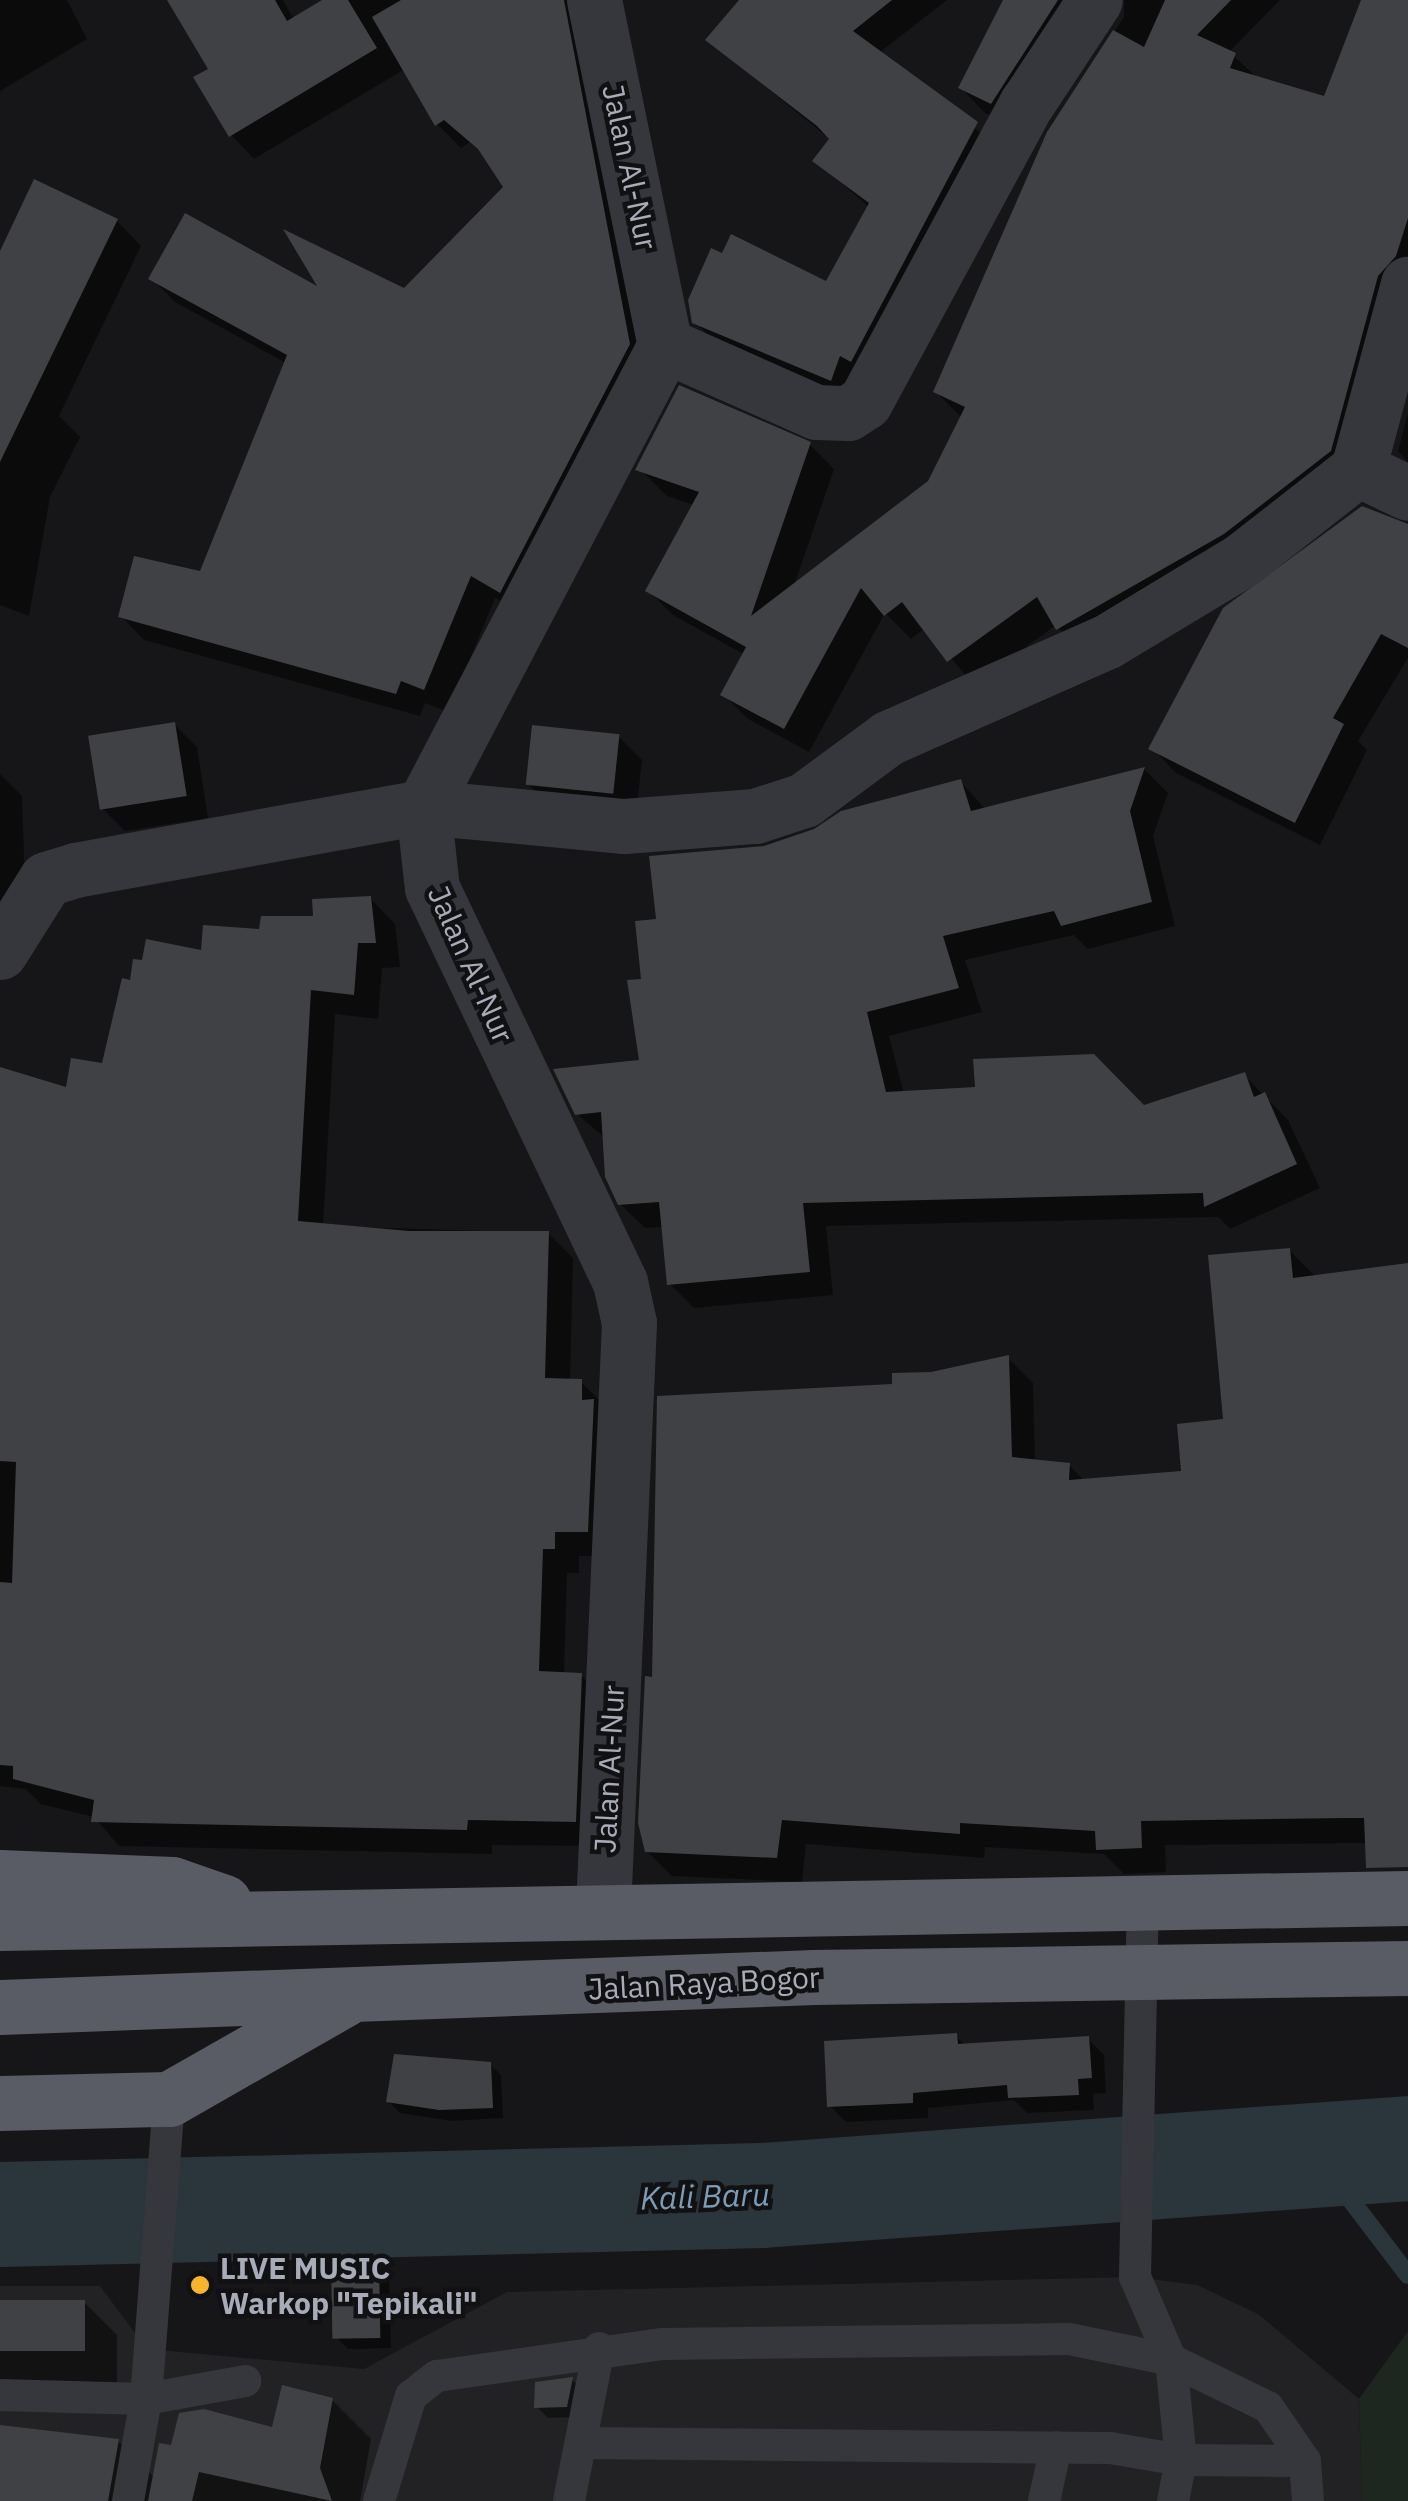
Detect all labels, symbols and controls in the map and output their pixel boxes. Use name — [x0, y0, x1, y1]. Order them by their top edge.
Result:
street label: Jalan Al-Nur — [595, 81, 665, 253]
street label: Jalan Al-Nur — [420, 880, 522, 1048]
street label: Jalan Al-Nur — [587, 1684, 631, 1854]
street label: Jalan Raya Bogor — [587, 1959, 821, 2007]
water label: Kali Baru — [640, 2175, 770, 2217]
place label: LIVE MUSIC Warkop "Tepikali" — [220, 2250, 478, 2320]
marker: LIVE MUSIC Warkop "Tepikali" — [189, 2274, 211, 2296]

